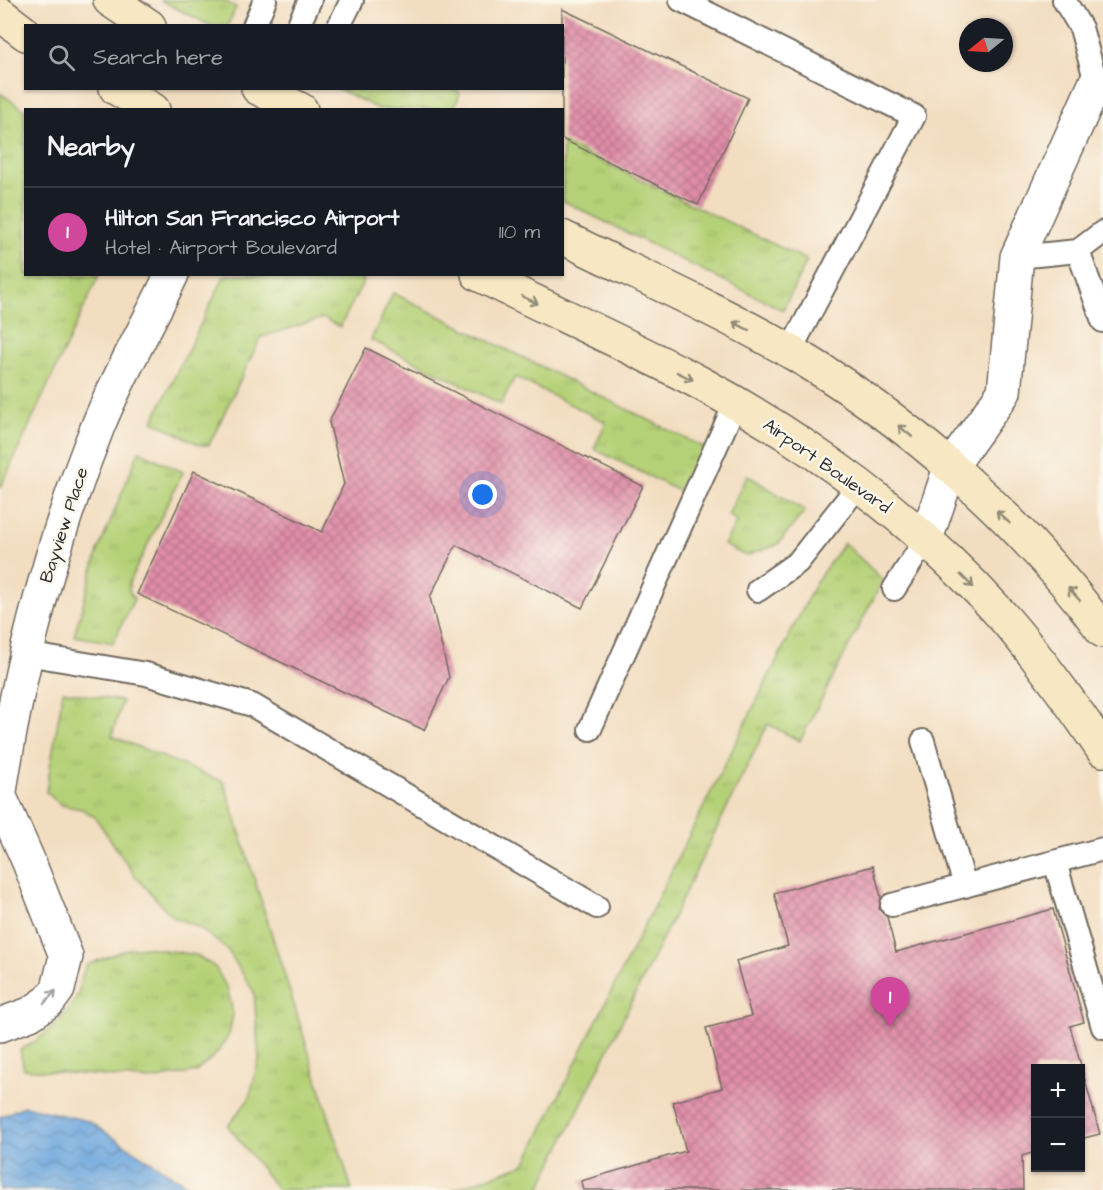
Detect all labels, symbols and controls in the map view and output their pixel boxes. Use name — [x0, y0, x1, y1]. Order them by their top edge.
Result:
north arrow — [959, 18, 1013, 72]
search box — [24, 24, 564, 90]
icon: search — [45, 41, 78, 74]
text: Search here — [93, 42, 223, 73]
text: Nearby — [48, 129, 135, 165]
text: Hilton San Francisco Airport — [105, 203, 400, 234]
text: 1 — [66, 218, 69, 246]
text: 110 m — [499, 218, 540, 246]
text: Hotel · Airport Boulevard — [105, 234, 337, 262]
one-way arrow — [521, 295, 539, 307]
one-way arrow — [733, 320, 751, 331]
one-way arrow — [675, 370, 693, 382]
street label: Airport Boulevard — [758, 412, 896, 520]
one-way arrow — [897, 424, 913, 437]
street label: Bayview Place — [34, 464, 95, 586]
your location — [468, 480, 497, 509]
one-way arrow — [995, 510, 1010, 525]
one-way arrow — [960, 573, 975, 588]
one-way arrow — [1067, 587, 1081, 602]
pin: 1 — [870, 978, 910, 1027]
one-way arrow — [43, 990, 57, 1005]
map controls — [1031, 1064, 1085, 1172]
button: + — [1031, 1064, 1085, 1118]
button: − — [1031, 1118, 1085, 1172]

